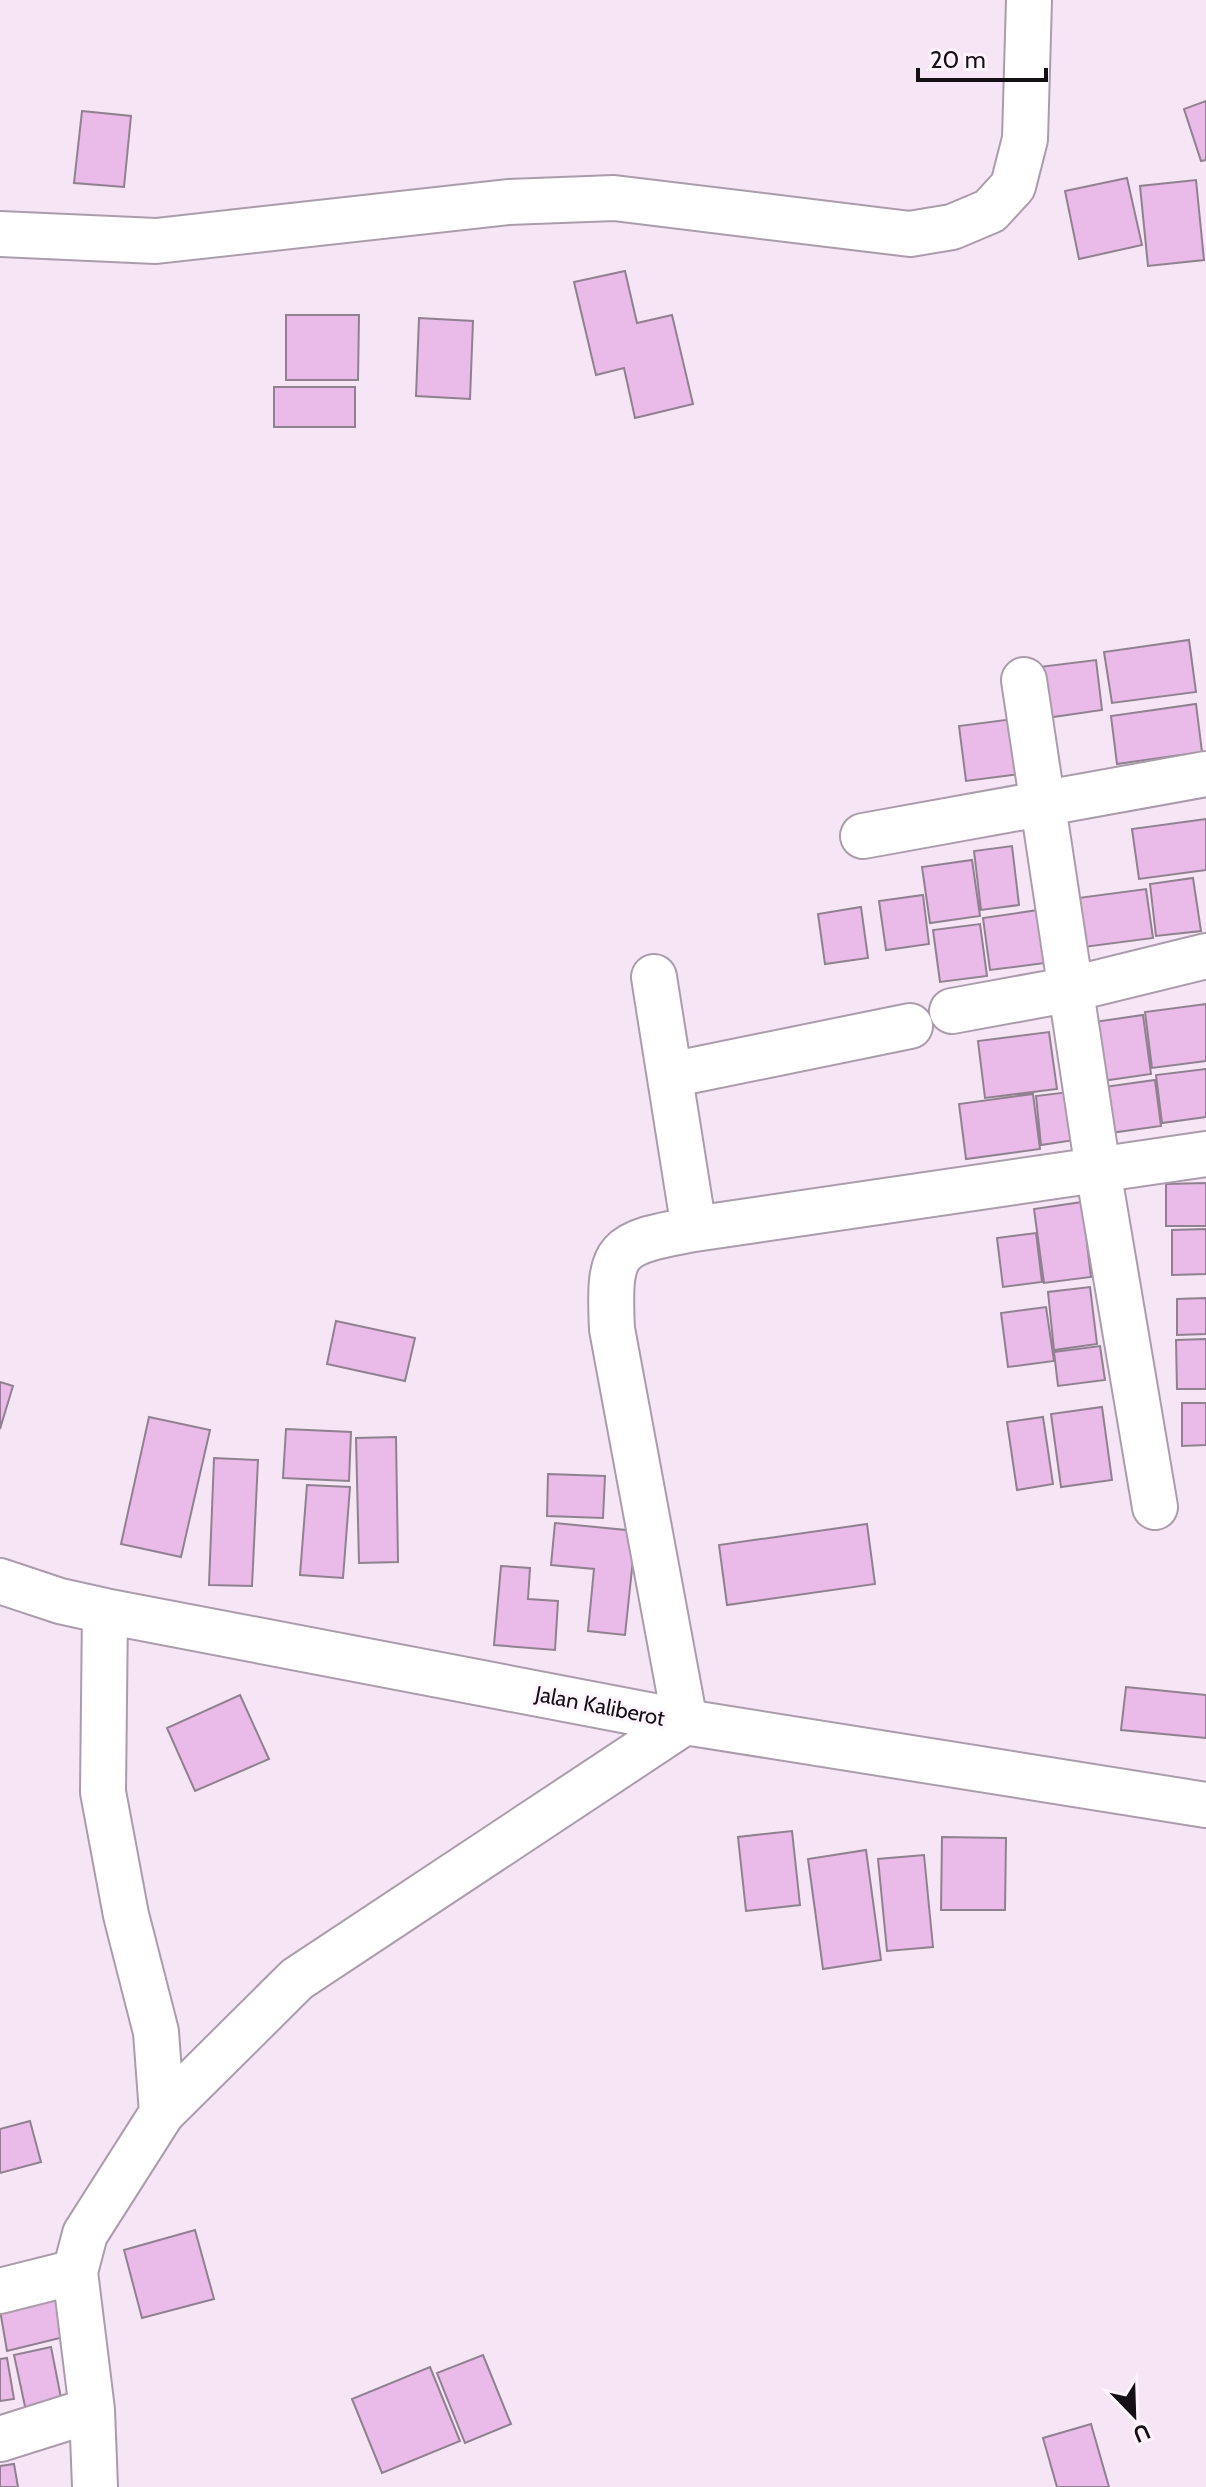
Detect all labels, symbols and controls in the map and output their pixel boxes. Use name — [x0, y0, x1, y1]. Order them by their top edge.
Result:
scale bar — [918, 32, 1046, 82]
text: 20 m — [930, 45, 986, 74]
street label: Jalan Kaliberot — [532, 1680, 668, 1732]
north arrow — [1094, 2375, 1174, 2455]
text: U — [1129, 2417, 1154, 2448]

